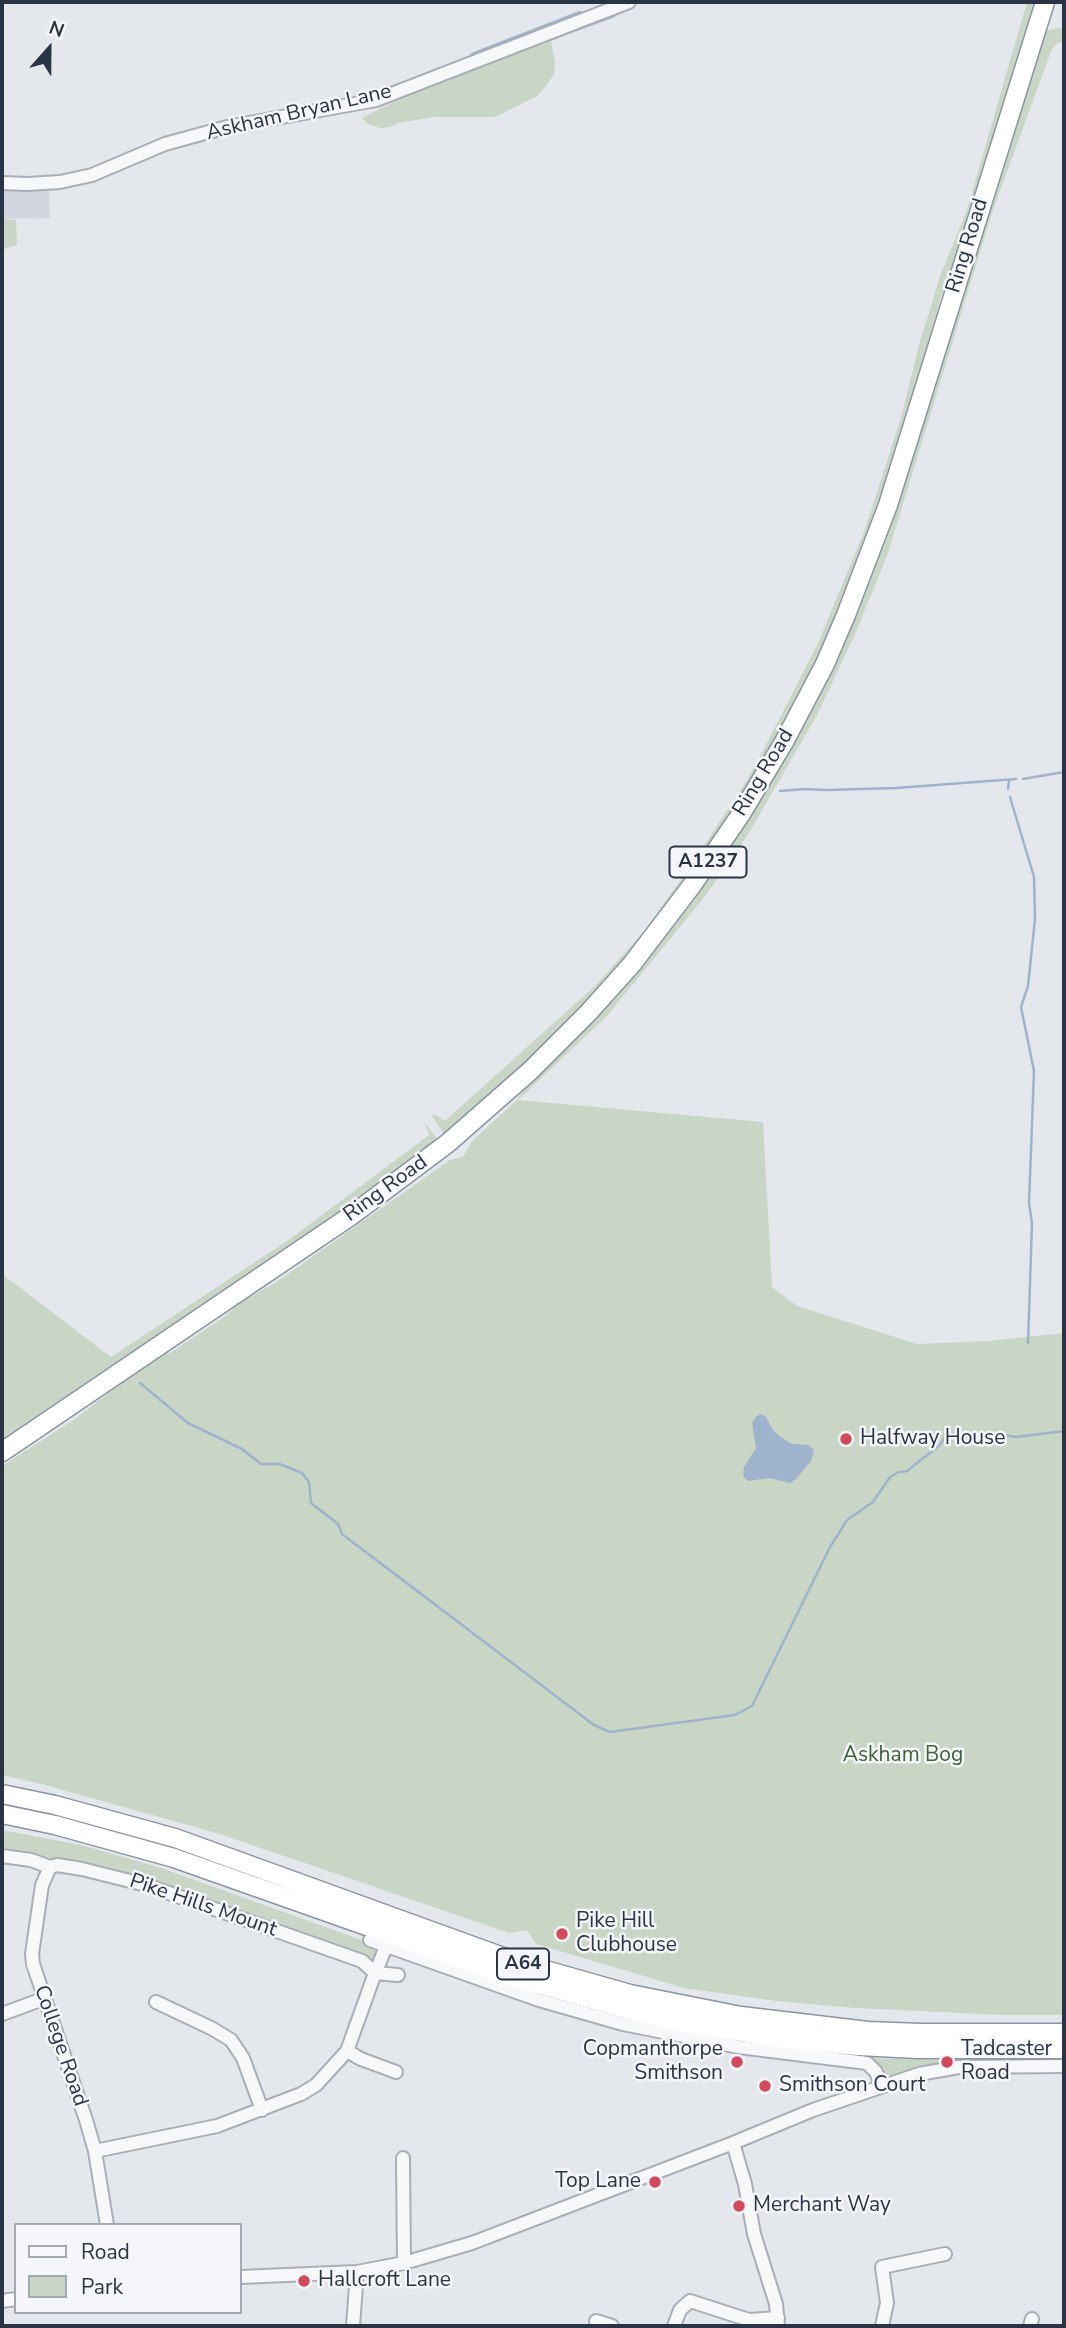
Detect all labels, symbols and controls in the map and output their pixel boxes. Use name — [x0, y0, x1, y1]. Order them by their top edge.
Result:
north arrow — [14, 14, 84, 84]
text: N — [45, 15, 68, 44]
street label: Askham Bryan Lane — [204, 79, 394, 147]
street label: Ring Road — [942, 196, 994, 296]
street label: Ring Road — [728, 725, 800, 821]
road number: A1237 — [670, 846, 746, 877]
street label: Ring Road — [339, 1150, 433, 1228]
place label: Halfway House — [860, 1426, 1005, 1452]
marker: Halfway House — [838, 1431, 854, 1447]
park label: Askham Bog — [843, 1743, 963, 1769]
street label: Pike Hills Mount — [126, 1869, 280, 1943]
place label: Pike Hill Clubhouse — [576, 1909, 677, 1959]
marker: Pike Hill Clubhouse — [554, 1926, 570, 1942]
road number: A64 — [497, 1948, 549, 1980]
street label: College Road — [28, 1982, 92, 2110]
place label: Copmanthorpe Smithson — [583, 2037, 723, 2087]
place label: Tadcaster Road — [961, 2037, 1052, 2087]
marker: Copmanthorpe Smithson — [729, 2054, 745, 2070]
marker: Tadcaster Road — [939, 2054, 955, 2070]
place label: Smithson Court — [779, 2073, 925, 2099]
marker: Smithson Court — [757, 2078, 773, 2094]
place label: Top Lane — [555, 2169, 641, 2195]
marker: Top Lane — [647, 2174, 663, 2190]
place label: Merchant Way — [753, 2193, 891, 2219]
marker: Merchant Way — [731, 2198, 747, 2214]
legend — [14, 2223, 242, 2314]
text: Road — [81, 2238, 130, 2266]
place label: Hallcroft Lane — [318, 2268, 451, 2294]
text: Park — [81, 2273, 123, 2301]
marker: Hallcroft Lane — [296, 2273, 312, 2289]

